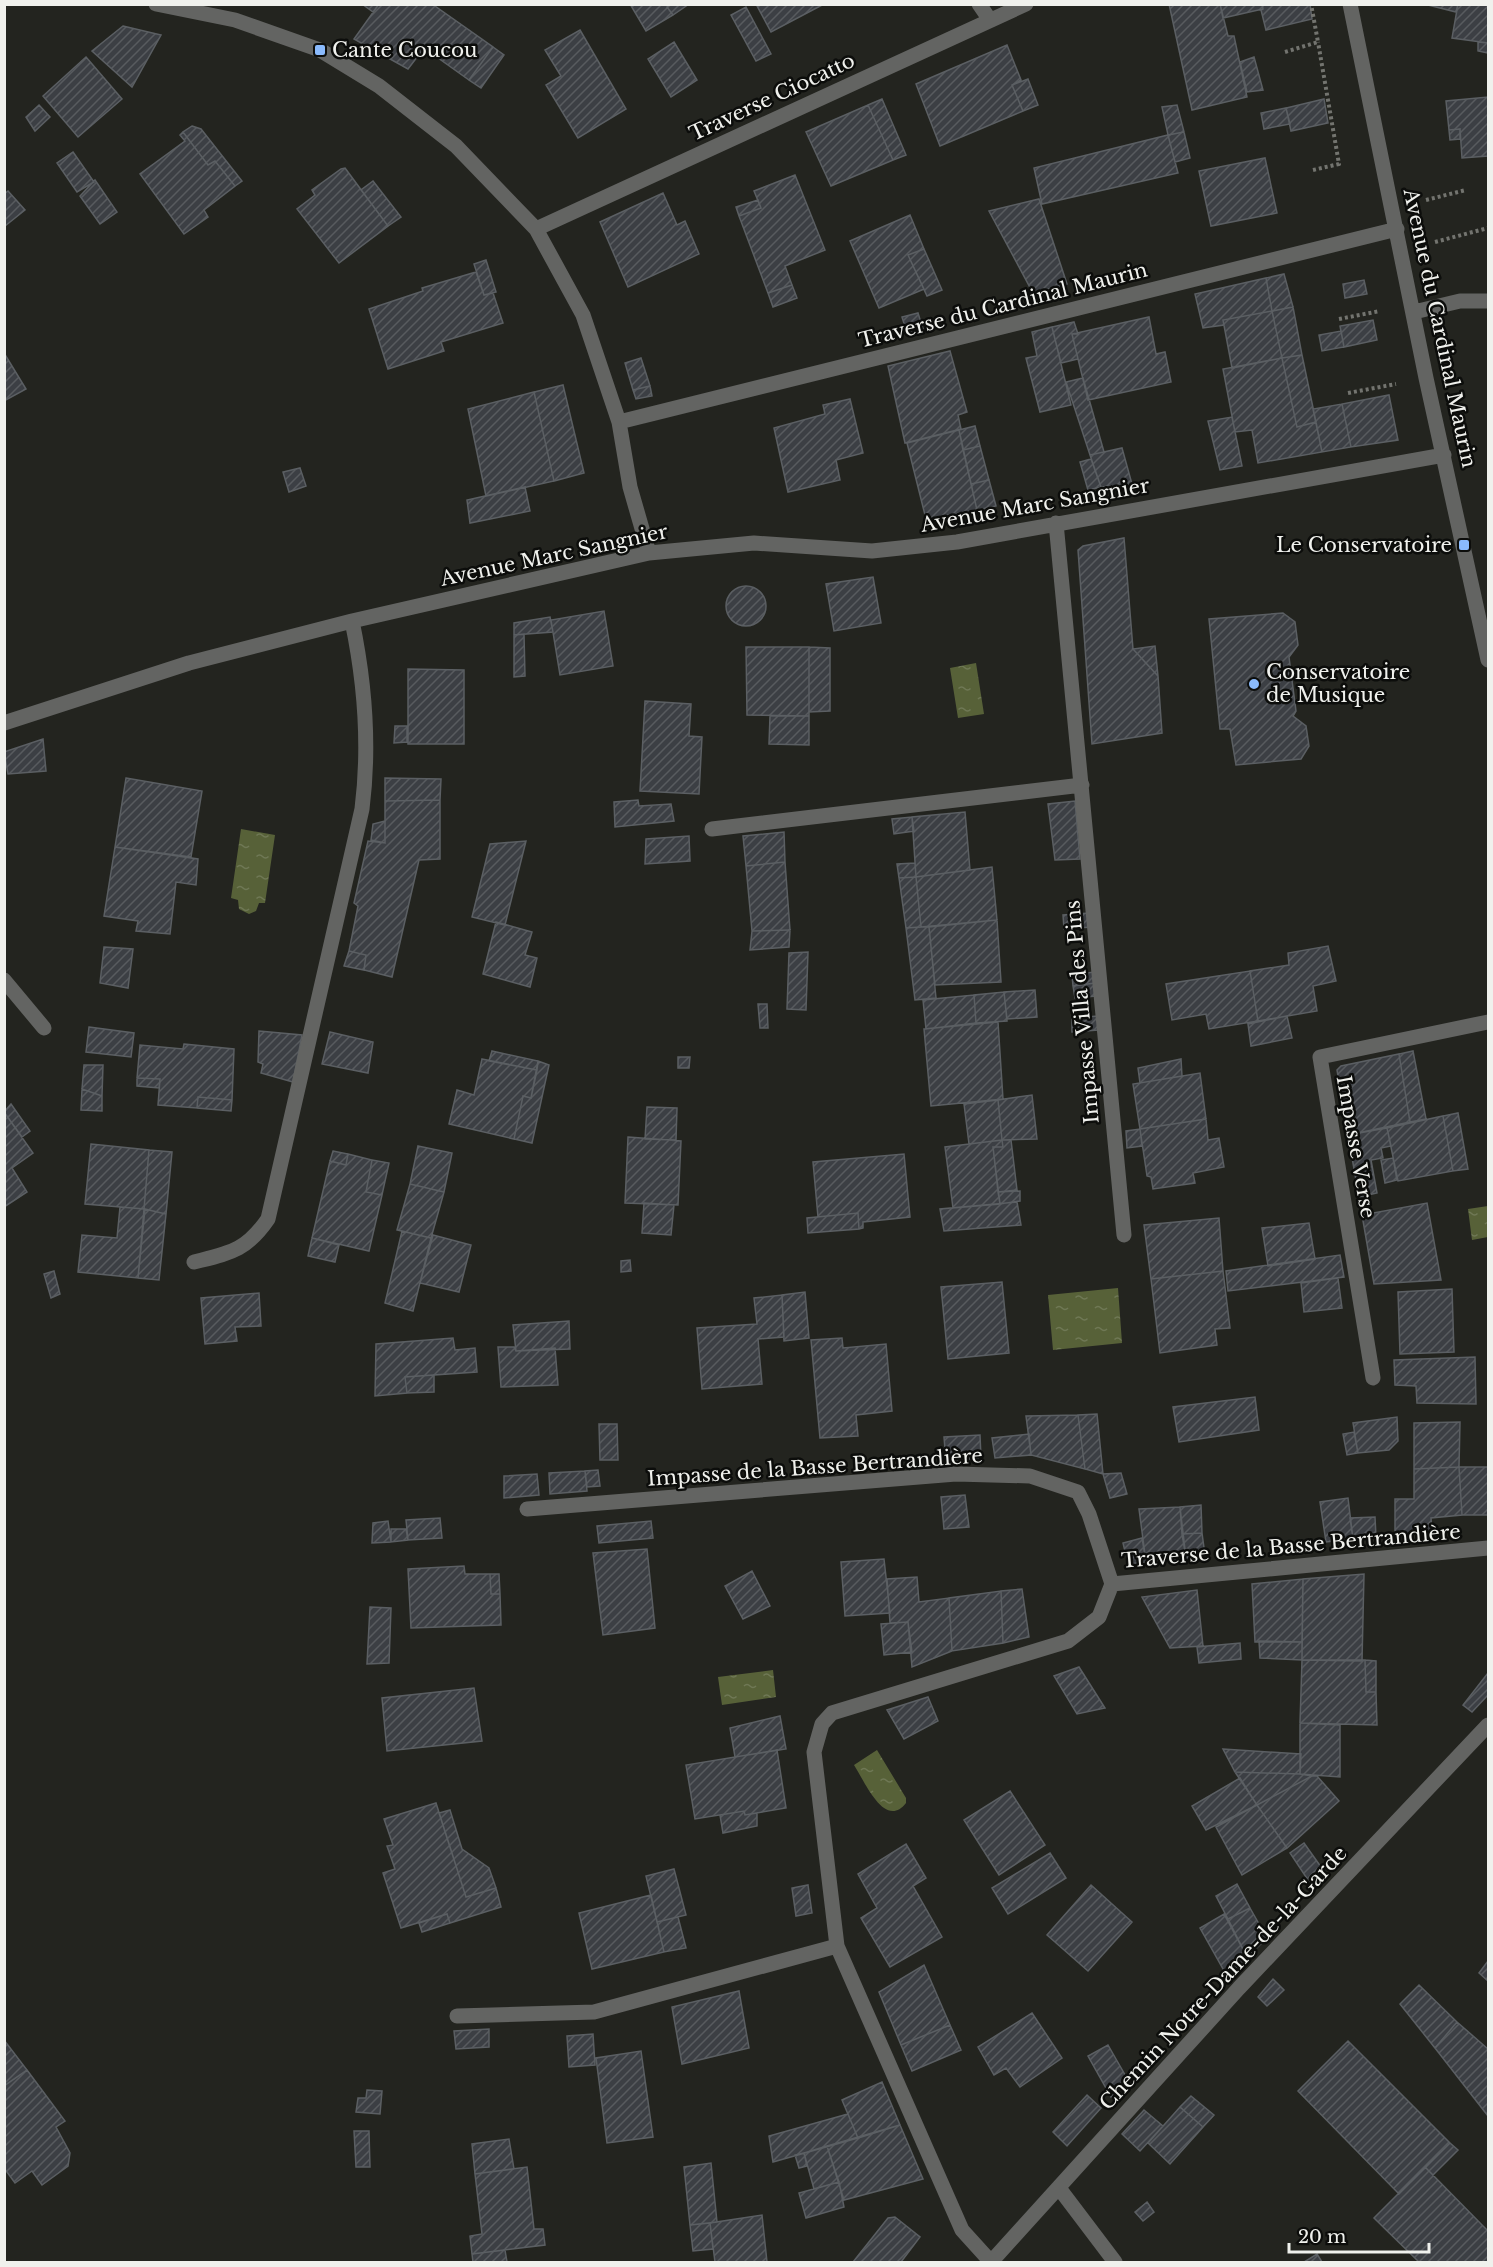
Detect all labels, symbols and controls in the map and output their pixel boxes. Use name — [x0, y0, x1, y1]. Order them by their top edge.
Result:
place label: Cante Coucou — [332, 38, 477, 62]
marker: Cante Coucou — [313, 43, 327, 57]
street label: Traverse Ciocatto — [685, 48, 859, 146]
street label: Avenue du Cardinal Maurin — [1398, 185, 1481, 470]
street label: Traverse du Cardinal Maurin — [856, 257, 1150, 353]
street label: Avenue Marc Sangnier — [918, 473, 1152, 537]
street label: Avenue Marc Sangnier — [437, 519, 670, 591]
place label: Le Conservatoire — [1276, 533, 1452, 557]
marker: Le Conservatoire — [1457, 538, 1471, 552]
place label: Conservatoire de Musique — [1266, 660, 1410, 707]
marker: Conservatoire de Musique — [1247, 677, 1261, 691]
street label: Impasse Villa des Pins — [1060, 899, 1104, 1125]
street label: Impasse Verse — [1332, 1074, 1380, 1220]
street label: Impasse de la Basse Bertrandière — [646, 1443, 984, 1491]
street label: Traverse de la Basse Bertrandière — [1120, 1519, 1462, 1573]
street label: Chemin Notre-Dame-de-la-Garde — [1094, 1841, 1352, 2115]
scale bar — [1289, 2216, 1428, 2254]
text: 20 m — [1298, 2226, 1346, 2248]

